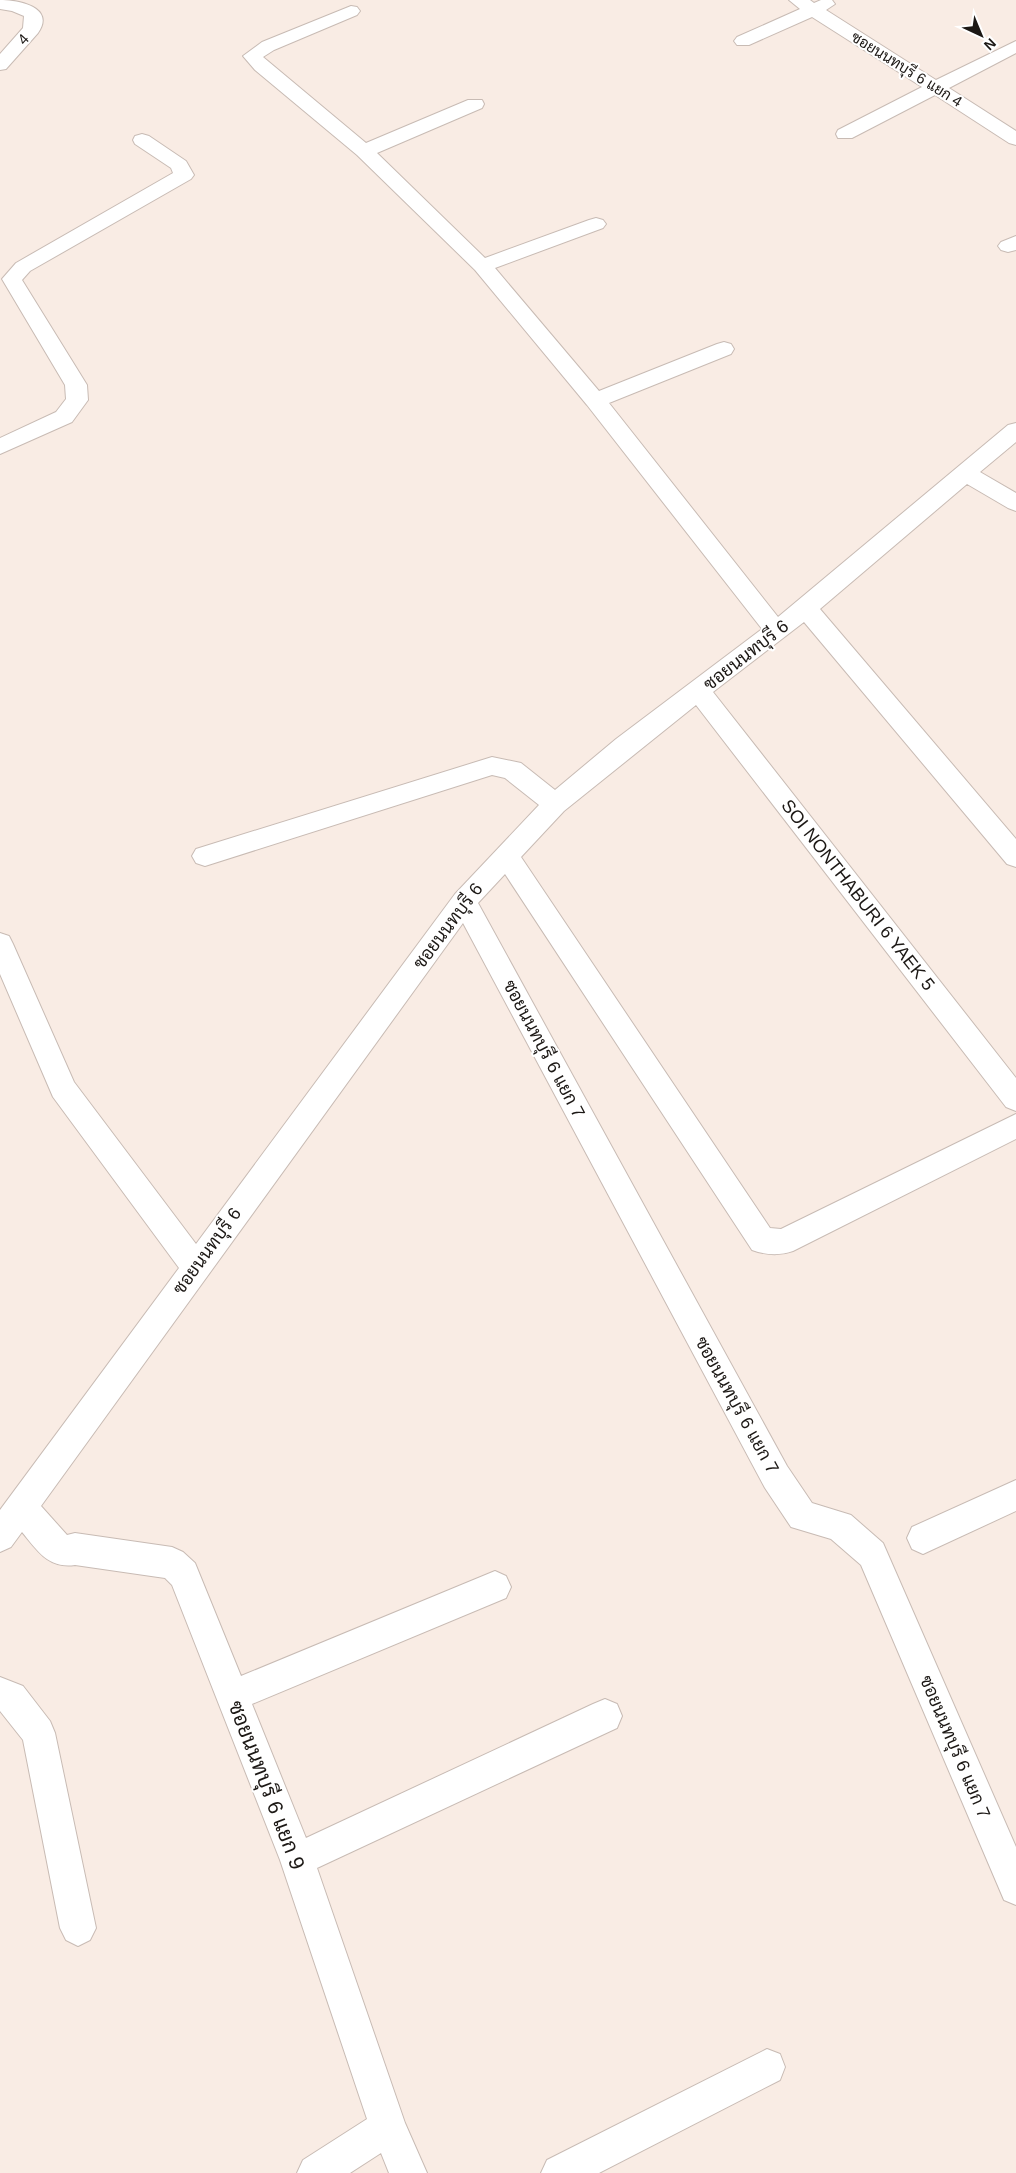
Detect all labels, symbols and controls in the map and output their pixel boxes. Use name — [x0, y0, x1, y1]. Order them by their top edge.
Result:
north arrow — [956, 10, 1006, 60]
street label: ซอยนนทบุรี 6 แยก 4 — [847, 27, 966, 113]
street label: 4 — [14, 30, 32, 48]
text: N — [981, 35, 999, 54]
street label: ซอยนนทบุรี 6 — [698, 613, 794, 696]
street label: SOI NONTHABURI 6 YAEK 5 — [777, 796, 939, 994]
street label: ซอยนนทบุรี 6 — [407, 877, 488, 974]
street label: ซอยนนทบุรี 6 แยก 7 — [497, 975, 591, 1122]
street label: ซอยนนทบุรี 6 — [166, 1202, 247, 1299]
street label: ซอยนนทบุรี 6 แยก 7 — [689, 1332, 785, 1478]
street label: ซอยนนทบุรี 6 แยก 7 — [914, 1671, 997, 1822]
street label: ซอยนนทบุรี 6 แยก 9 — [221, 1697, 311, 1874]

